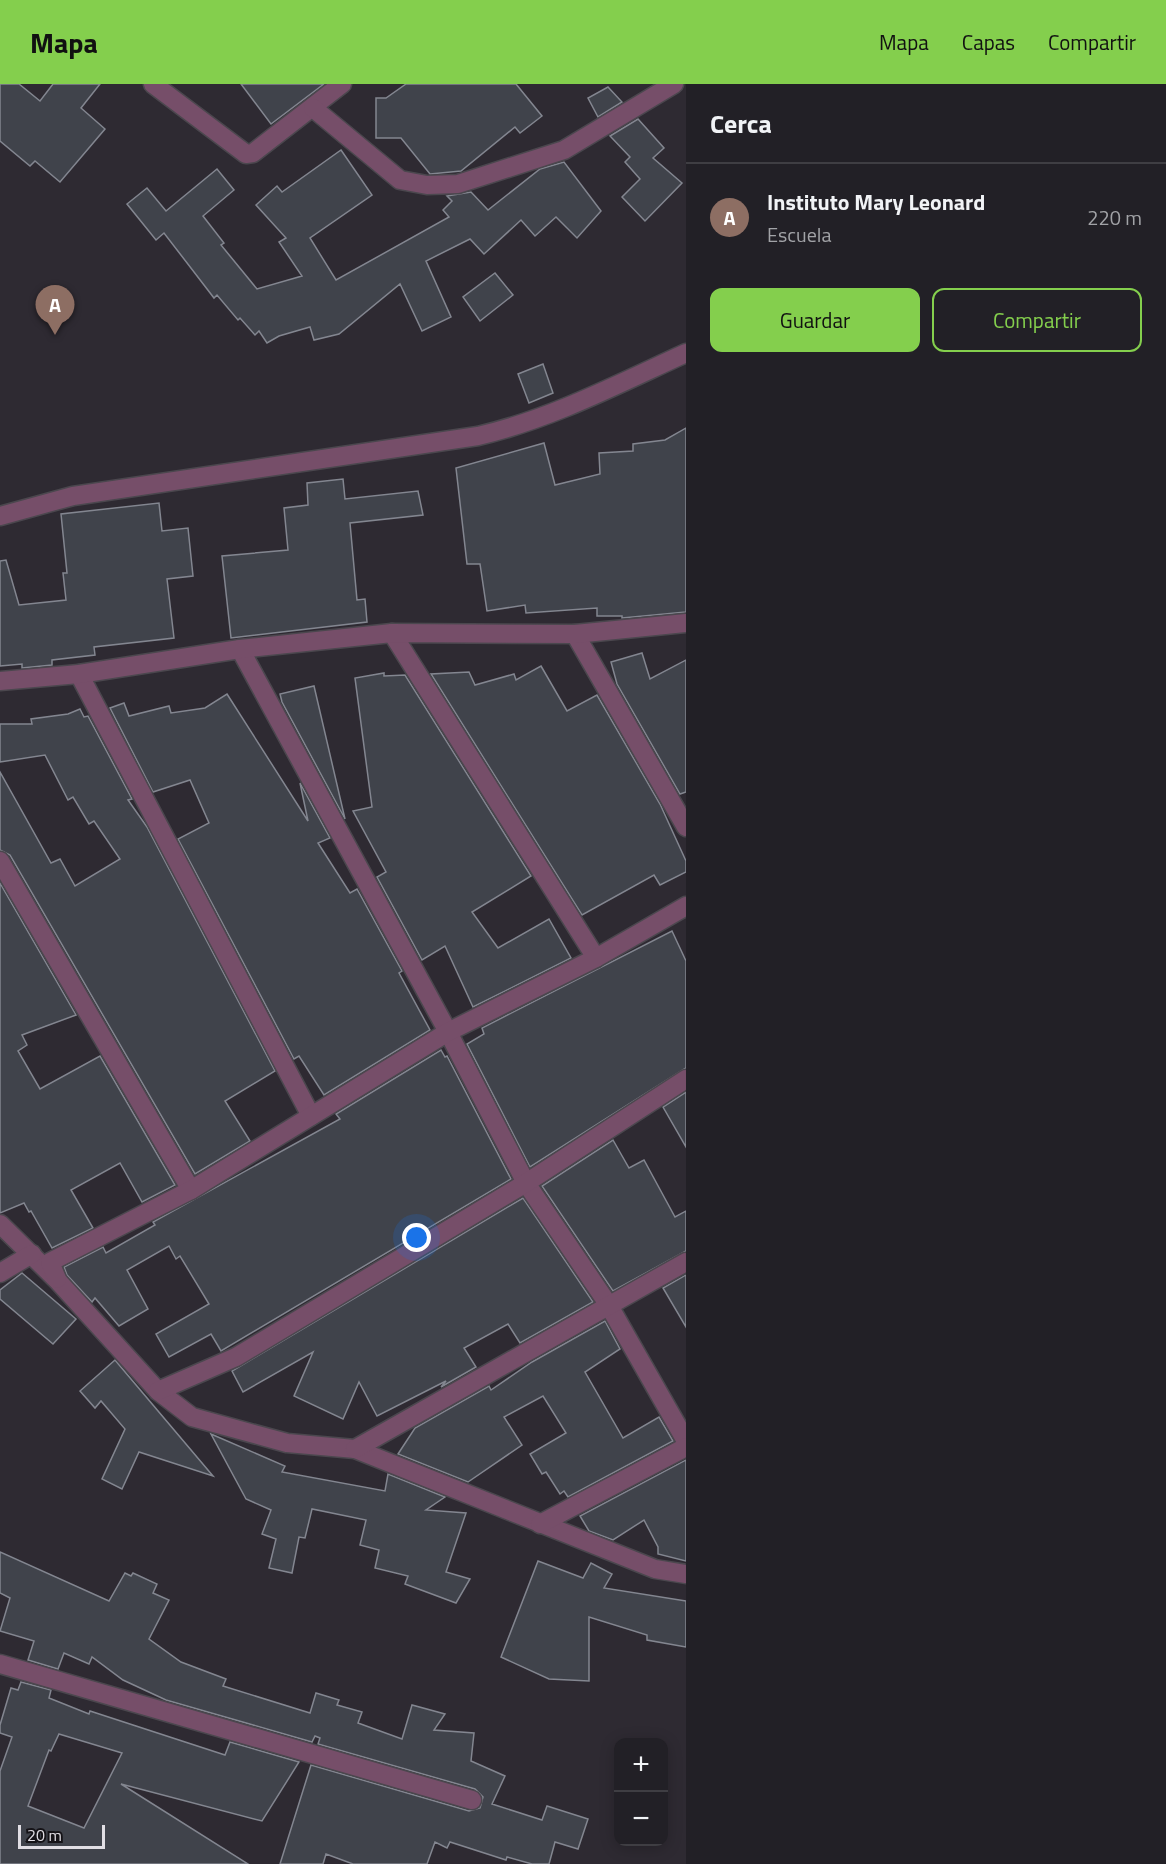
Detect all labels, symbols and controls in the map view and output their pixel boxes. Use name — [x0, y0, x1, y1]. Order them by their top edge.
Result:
text: Mapa — [30, 21, 98, 64]
text: Mapa — [879, 26, 929, 58]
text: Capas — [962, 26, 1015, 58]
text: Compartir — [1048, 26, 1136, 58]
text: Cerca — [710, 104, 772, 143]
text: Instituto Mary Leonard — [767, 185, 985, 219]
text: A — [723, 202, 736, 233]
text: 220 m — [1087, 202, 1142, 233]
text: Escuela — [767, 219, 831, 250]
pin: A — [36, 286, 74, 335]
button: Guardar — [710, 288, 920, 352]
button: Compartir — [932, 288, 1142, 352]
your location — [402, 1223, 431, 1252]
map controls — [614, 1738, 668, 1846]
button: + — [614, 1738, 668, 1792]
button: − — [614, 1792, 668, 1846]
scale bar — [18, 1822, 105, 1850]
text: 20 m — [27, 1823, 62, 1847]

